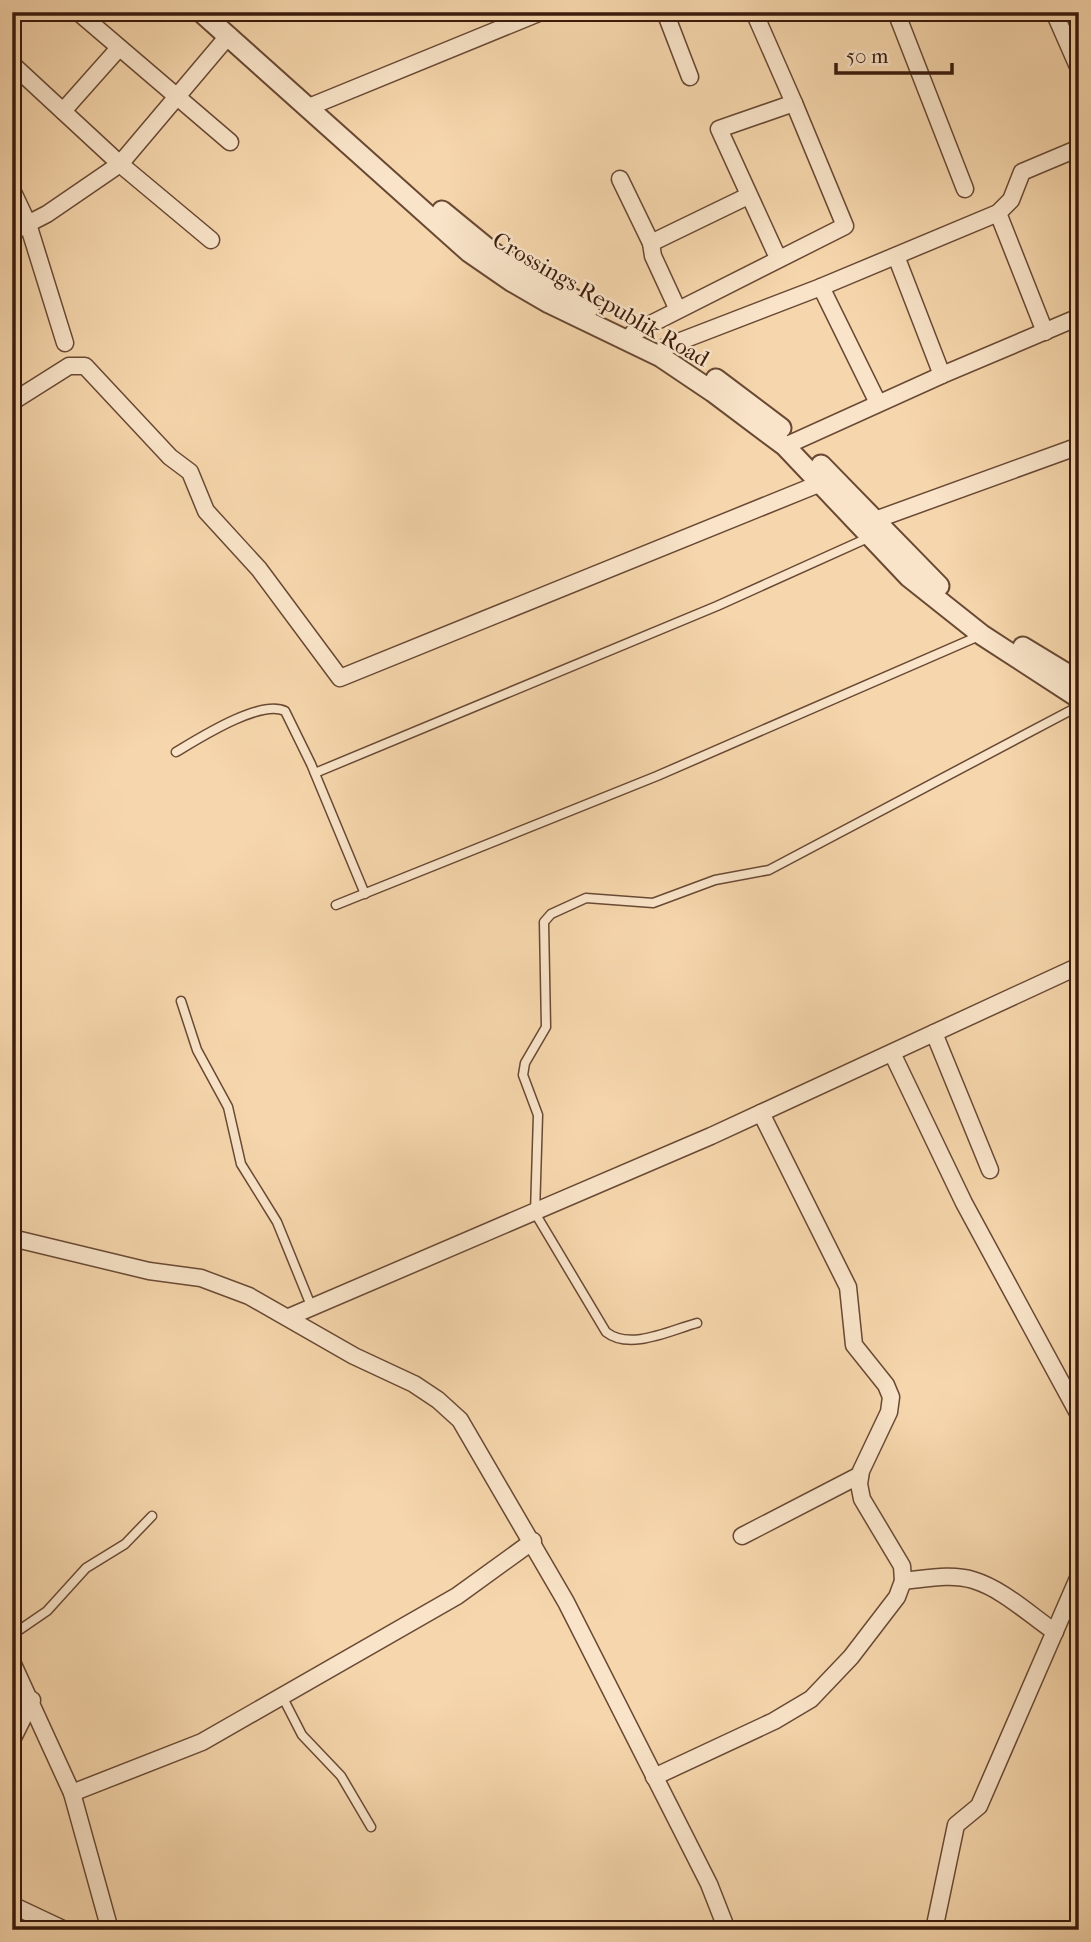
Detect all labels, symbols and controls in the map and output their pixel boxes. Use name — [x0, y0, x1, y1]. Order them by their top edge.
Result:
scale bar — [836, 32, 951, 76]
text: 50 m — [846, 44, 889, 68]
street label: Crossings Republik Road — [488, 226, 714, 373]

